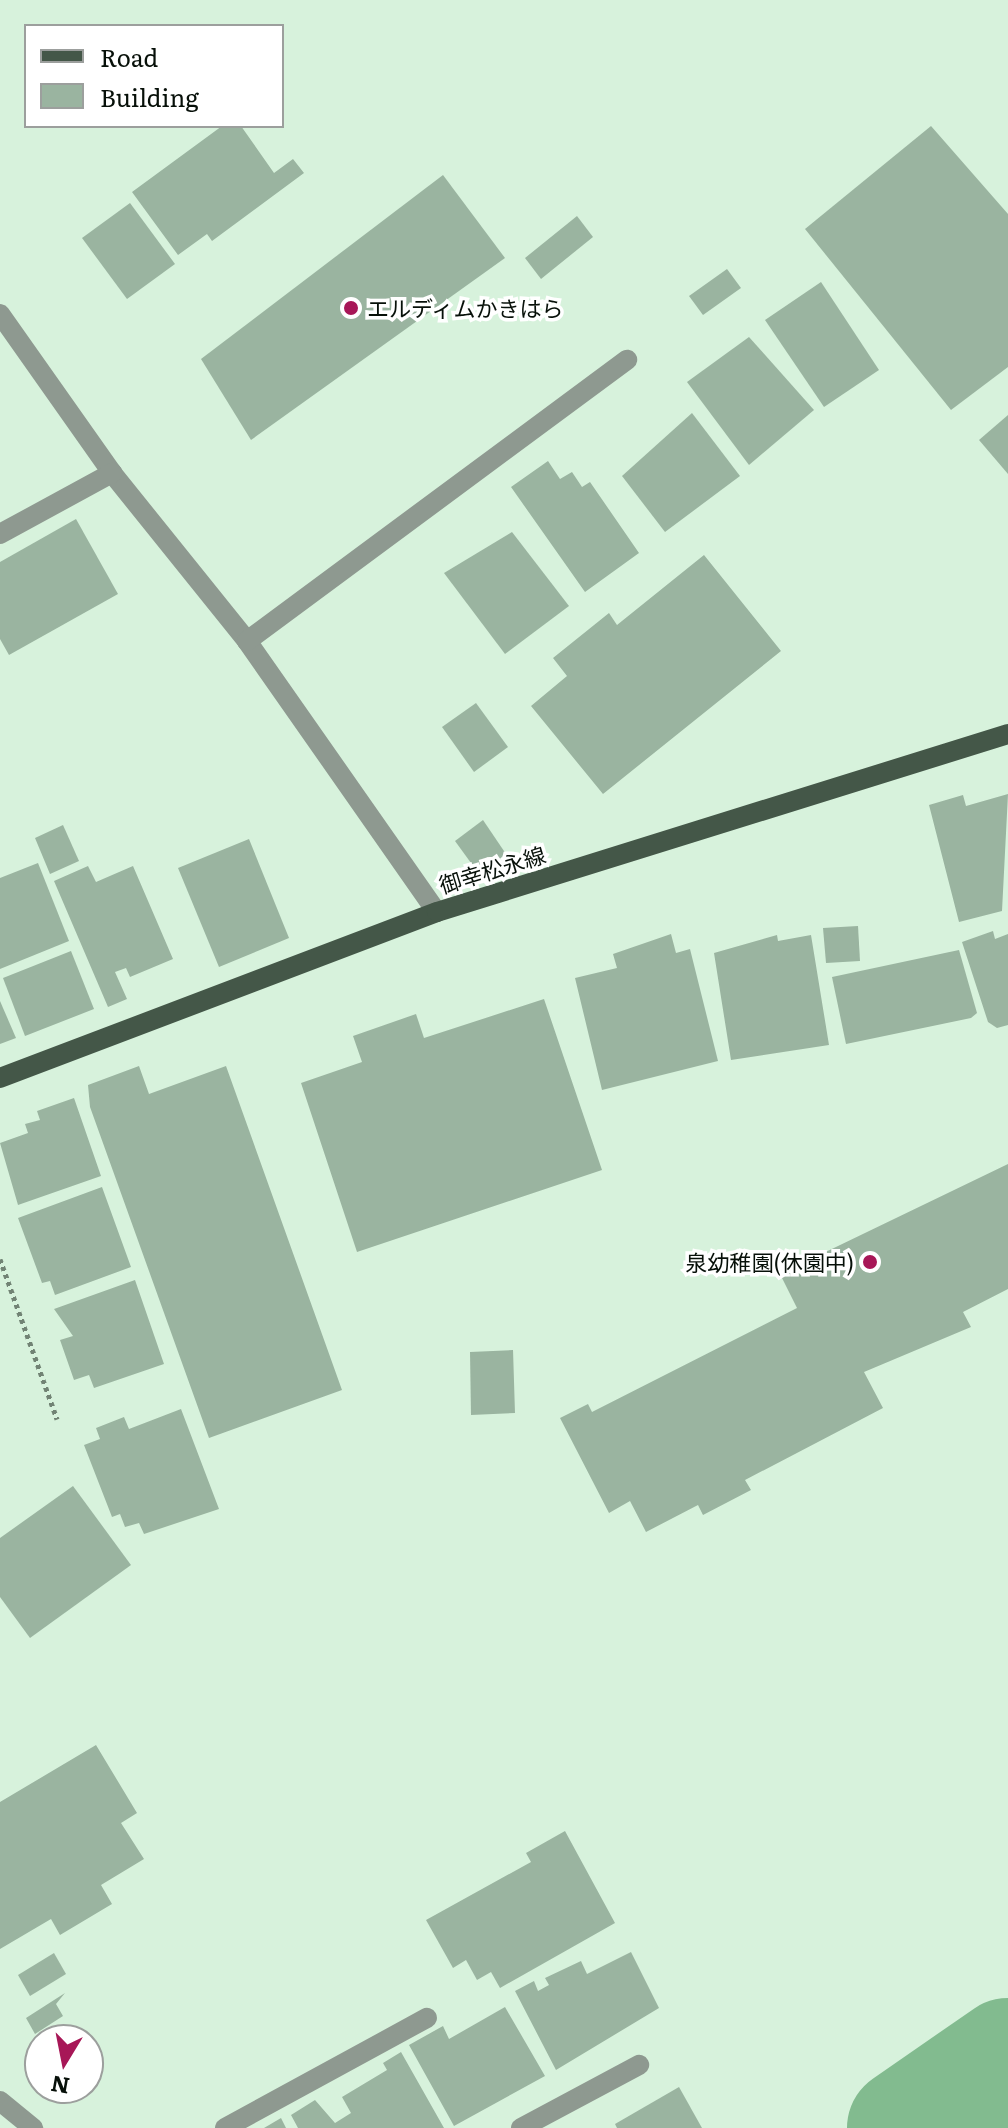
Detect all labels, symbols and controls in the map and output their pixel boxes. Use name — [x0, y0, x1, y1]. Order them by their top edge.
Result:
legend — [24, 24, 284, 128]
text: Road — [100, 39, 158, 74]
text: Building — [100, 79, 199, 114]
place label: エルディムかきはら — [367, 295, 565, 321]
marker: エルディムかきはら — [342, 299, 360, 317]
street label: 御幸松永線 — [436, 840, 548, 898]
place label: 泉幼稚園(休園中) — [685, 1249, 854, 1275]
marker: 泉幼稚園(休園中) — [861, 1253, 879, 1271]
north arrow — [24, 2024, 104, 2104]
text: N — [48, 2068, 72, 2104]

